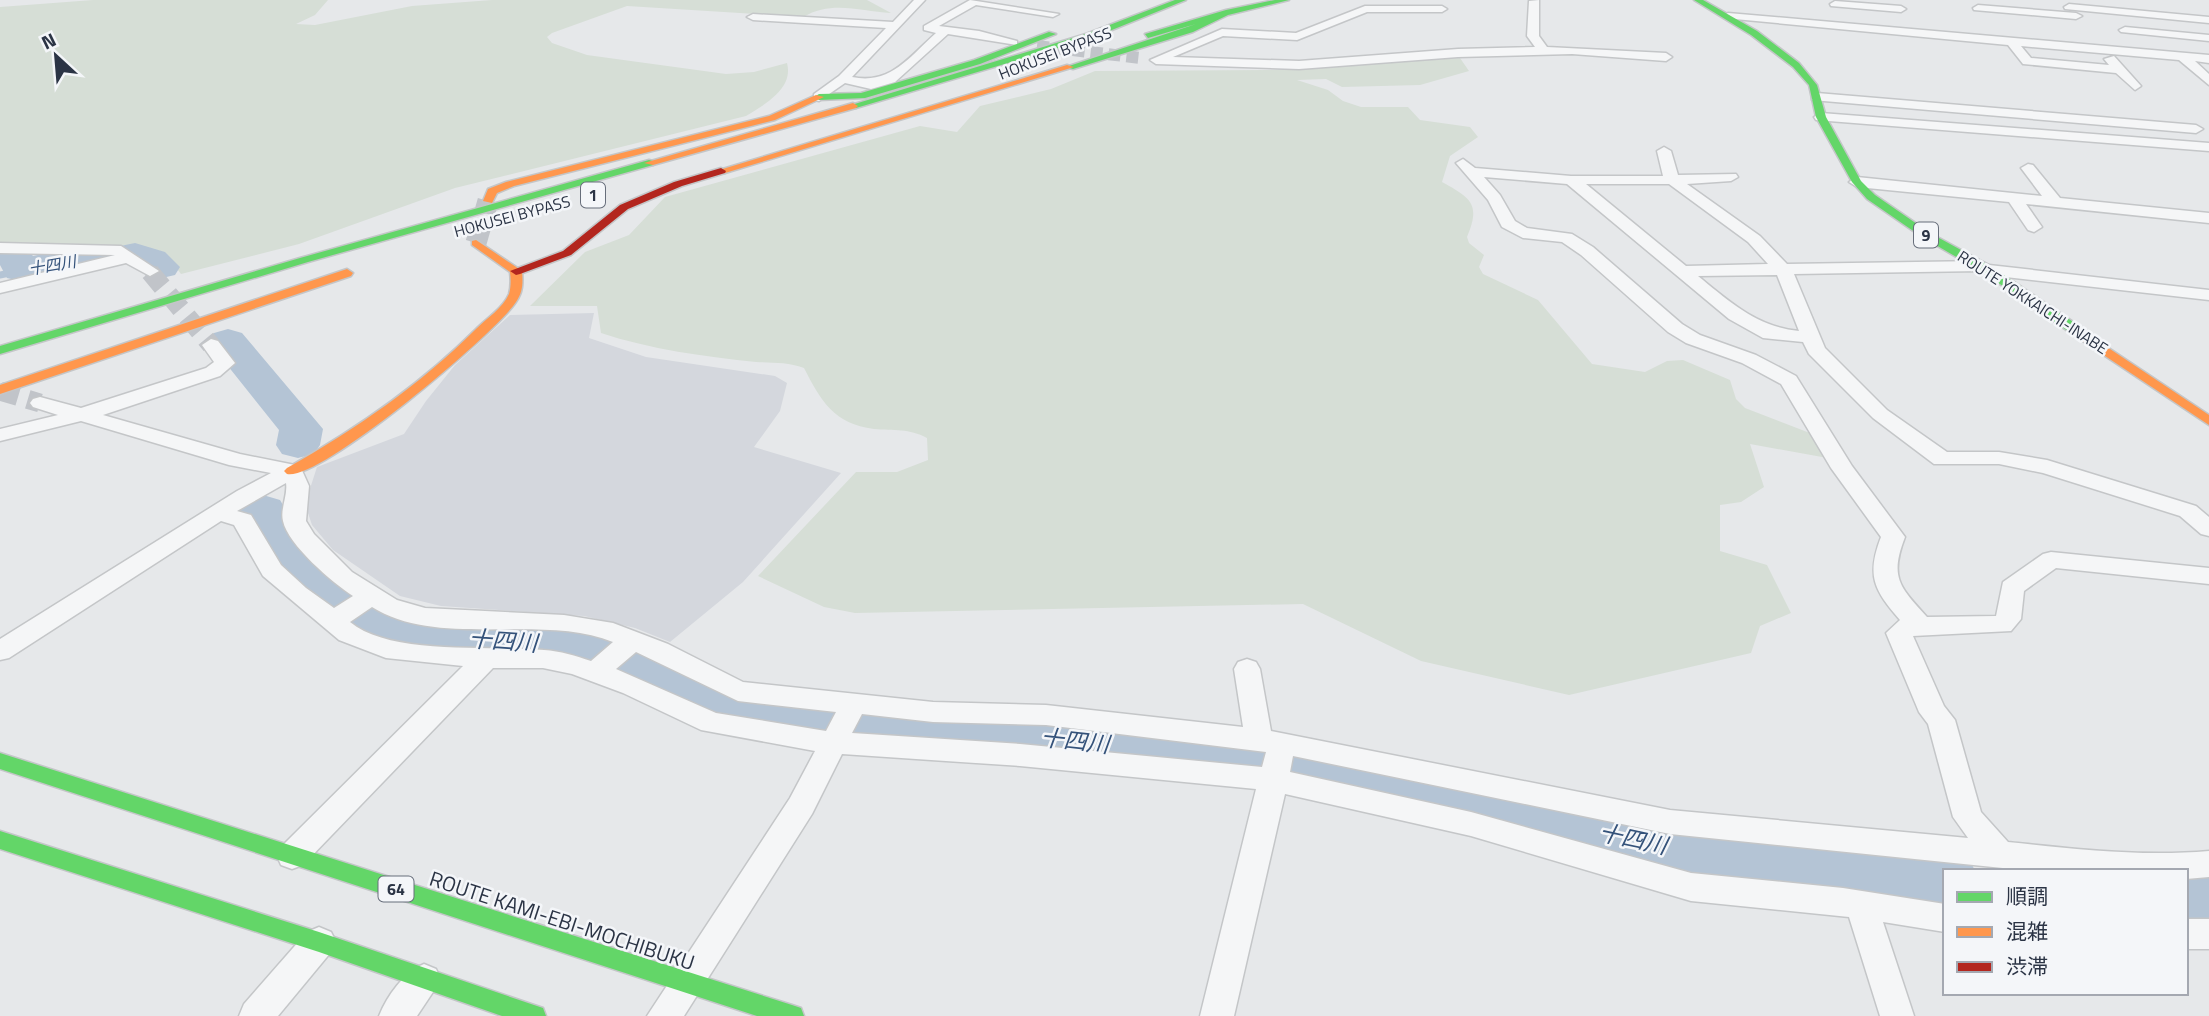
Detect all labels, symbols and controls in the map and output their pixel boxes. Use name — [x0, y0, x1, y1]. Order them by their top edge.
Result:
street label: HOKUSEI BYPASS — [995, 20, 1115, 86]
north arrow — [21, 21, 91, 91]
text: N — [36, 24, 61, 56]
road number: 1 — [581, 182, 605, 208]
street label: HOKUSEI BYPASS — [451, 189, 573, 243]
road number: 9 — [1914, 222, 1938, 247]
street label: ROUTE YOKKAICHI-INABE — [1953, 244, 2113, 360]
water label: 十四川 — [26, 249, 80, 281]
water label: 十四川 — [467, 621, 542, 661]
water label: 十四川 — [1039, 719, 1114, 762]
water label: 十四川 — [1596, 814, 1673, 863]
street label: ROUTE KAMI-EBI-MOCHIBUKU — [426, 862, 699, 978]
legend — [1943, 869, 2188, 995]
road number: 64 — [378, 876, 414, 902]
text: 順調 — [2006, 880, 2048, 912]
text: 混雑 — [2006, 915, 2048, 947]
text: 渋滞 — [2006, 950, 2048, 982]

